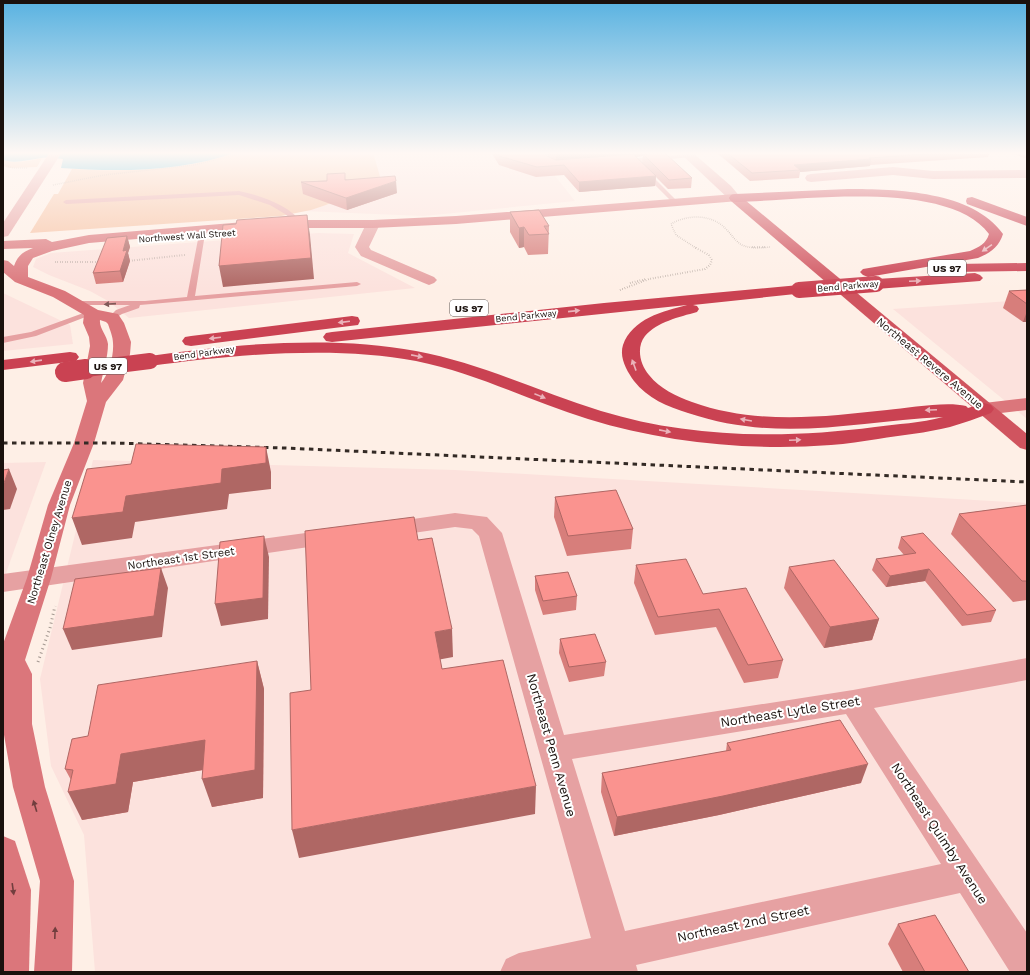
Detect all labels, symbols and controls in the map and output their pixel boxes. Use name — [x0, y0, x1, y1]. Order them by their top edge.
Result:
street label: Northwest Wall Street — [138, 228, 236, 244]
one-way arrow — [981, 244, 993, 251]
road number: US 97 — [928, 260, 966, 276]
street label: Bend Parkway — [817, 278, 879, 294]
one-way arrow — [909, 278, 921, 285]
one-way arrow — [104, 300, 116, 307]
road number: US 97 — [450, 300, 488, 316]
street label: Bend Parkway — [495, 308, 558, 324]
one-way arrow — [567, 308, 580, 314]
street label: Northeast Revere Avenue — [874, 315, 986, 412]
one-way arrow — [338, 319, 350, 325]
one-way arrow — [209, 335, 221, 341]
street label: Bend Parkway — [173, 344, 236, 362]
one-way arrow — [411, 353, 423, 359]
one-way arrow — [30, 358, 42, 364]
road number: US 97 — [89, 358, 127, 374]
one-way arrow — [630, 359, 636, 371]
one-way arrow — [535, 393, 547, 399]
one-way arrow — [925, 407, 937, 414]
one-way arrow — [740, 417, 752, 423]
one-way arrow — [659, 428, 671, 434]
one-way arrow — [789, 437, 802, 443]
street label: Northeast Olney Avenue — [24, 479, 75, 606]
street label: Northeast 1st Street — [127, 544, 236, 572]
street label: Northeast Penn Avenue — [524, 672, 579, 819]
street label: Northeast Lytle Street — [719, 693, 861, 730]
street label: Northeast Quimby Avenue — [888, 760, 991, 907]
one-way arrow — [32, 800, 38, 812]
one-way arrow — [10, 883, 16, 895]
street label: Northeast 2nd Street — [676, 902, 811, 945]
one-way arrow — [52, 926, 58, 939]

